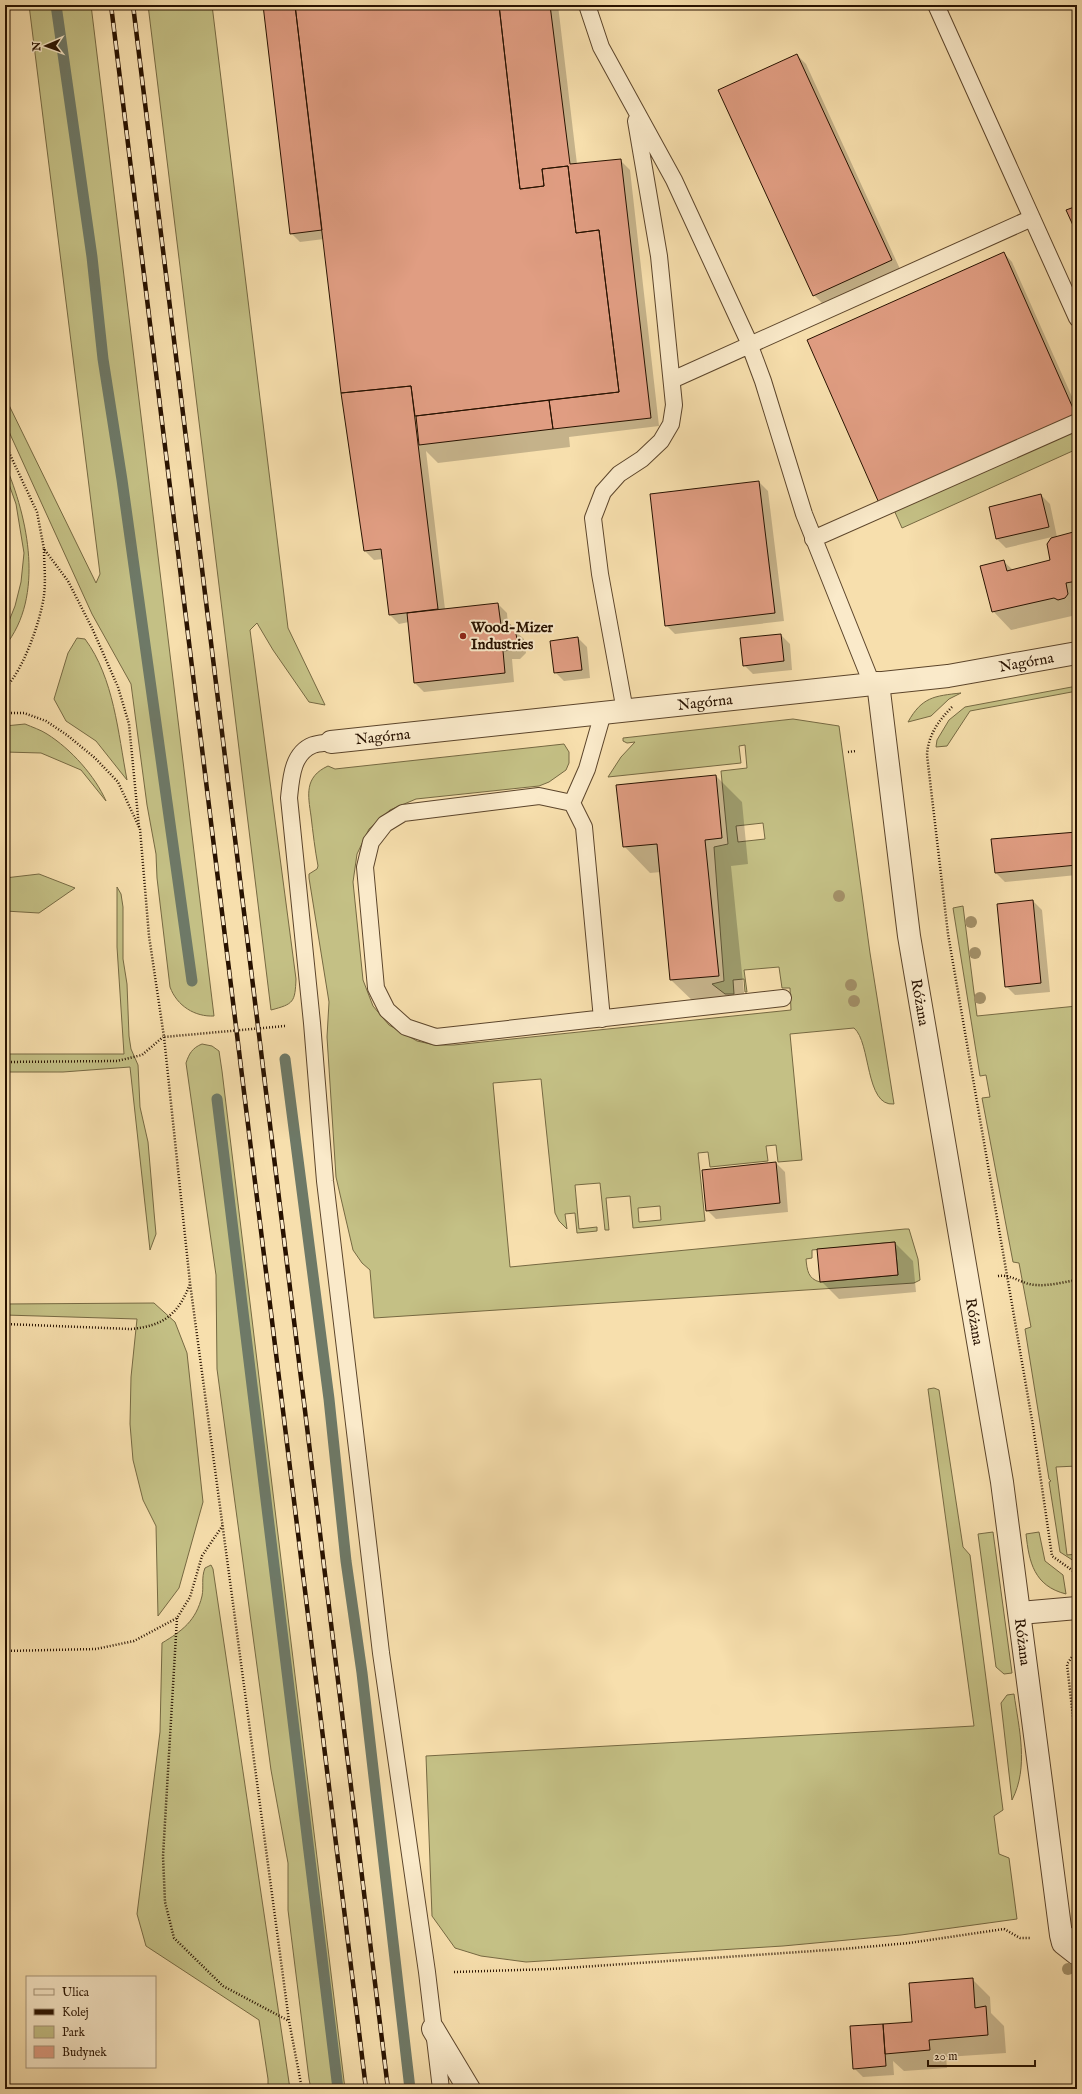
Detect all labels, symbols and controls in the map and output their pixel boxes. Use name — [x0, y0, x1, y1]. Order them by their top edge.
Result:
north arrow — [26, 26, 66, 66]
text: N — [30, 41, 44, 52]
place label: Wood-Mizer Industries — [470, 618, 554, 654]
marker: Wood-Mizer Industries — [458, 631, 468, 641]
street label: Nagórna — [997, 648, 1056, 676]
street label: Nagórna — [676, 690, 734, 714]
street label: Nagórna — [354, 724, 412, 749]
street label: Różana — [907, 977, 934, 1028]
street label: Różana — [961, 1297, 988, 1347]
street label: Różana — [1010, 1617, 1035, 1667]
legend — [26, 1976, 156, 2068]
text: Ulica — [62, 1985, 90, 2000]
text: Kolej — [62, 2005, 89, 2020]
text: Park — [62, 2025, 85, 2040]
scale bar — [928, 2042, 1035, 2068]
text: Budynek — [62, 2045, 107, 2060]
text: 20 m — [934, 2049, 957, 2064]

